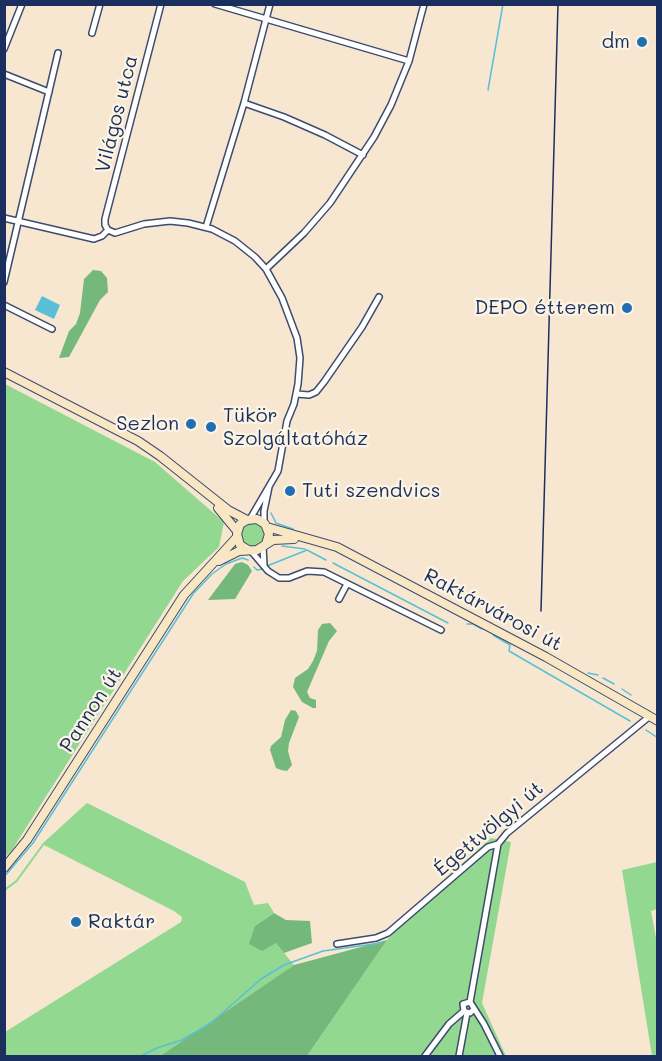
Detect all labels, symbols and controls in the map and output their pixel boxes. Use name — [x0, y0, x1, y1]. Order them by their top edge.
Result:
place label: dm — [601, 30, 630, 54]
marker: dm — [635, 35, 649, 49]
street label: Világos utca — [91, 53, 143, 175]
place label: DEPO étterem — [475, 296, 615, 320]
marker: DEPO étterem — [620, 301, 634, 315]
place label: Tükör Szolgáltatóház — [223, 404, 368, 451]
place label: Sezlon — [116, 412, 179, 436]
marker: Sezlon — [184, 417, 198, 431]
marker: Tükör Szolgáltatóház — [204, 420, 218, 434]
place label: Tuti szendvics — [302, 479, 441, 503]
marker: Tuti szendvics — [283, 484, 297, 498]
street label: Raktárvárosi út — [420, 563, 566, 657]
street label: Pannon út — [55, 663, 127, 757]
street label: Égettvölgyi út — [430, 776, 548, 882]
place label: Raktár — [88, 910, 155, 934]
marker: Raktár — [69, 915, 83, 929]

